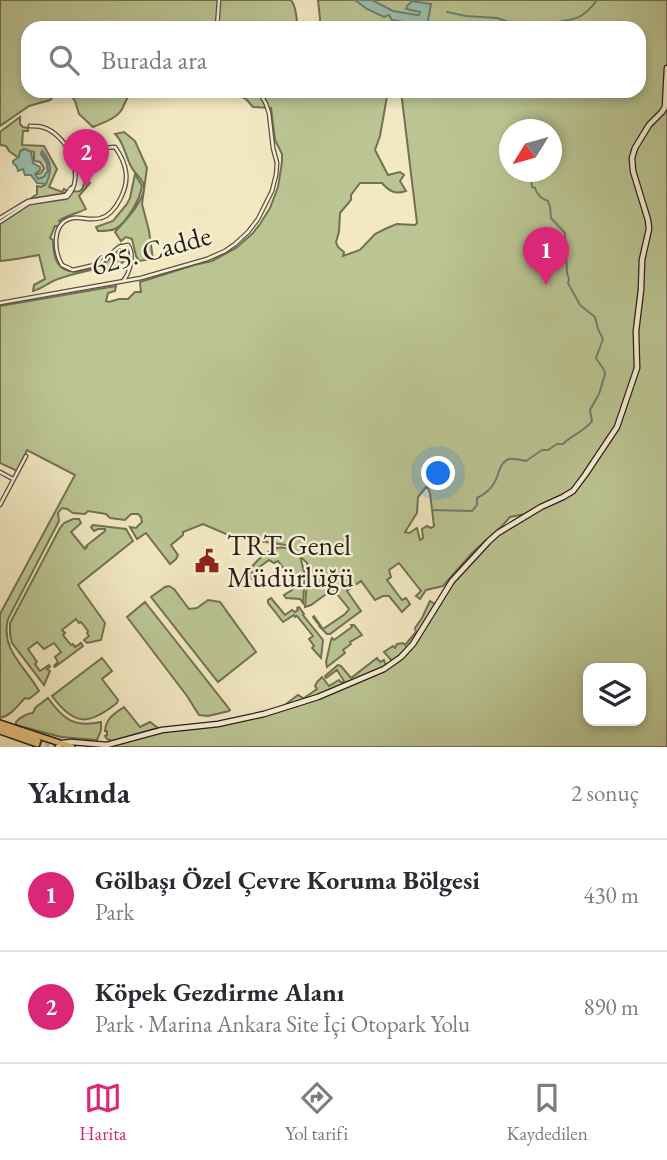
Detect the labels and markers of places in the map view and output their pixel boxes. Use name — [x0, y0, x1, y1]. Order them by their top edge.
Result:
pin: 2 — [63, 129, 109, 187]
pin: 1 — [523, 227, 569, 285]
place label: TRT Genel Müdürlüğü — [227, 527, 354, 595]
public building icon: TRT Genel Müdürlüğü — [193, 547, 221, 575]

